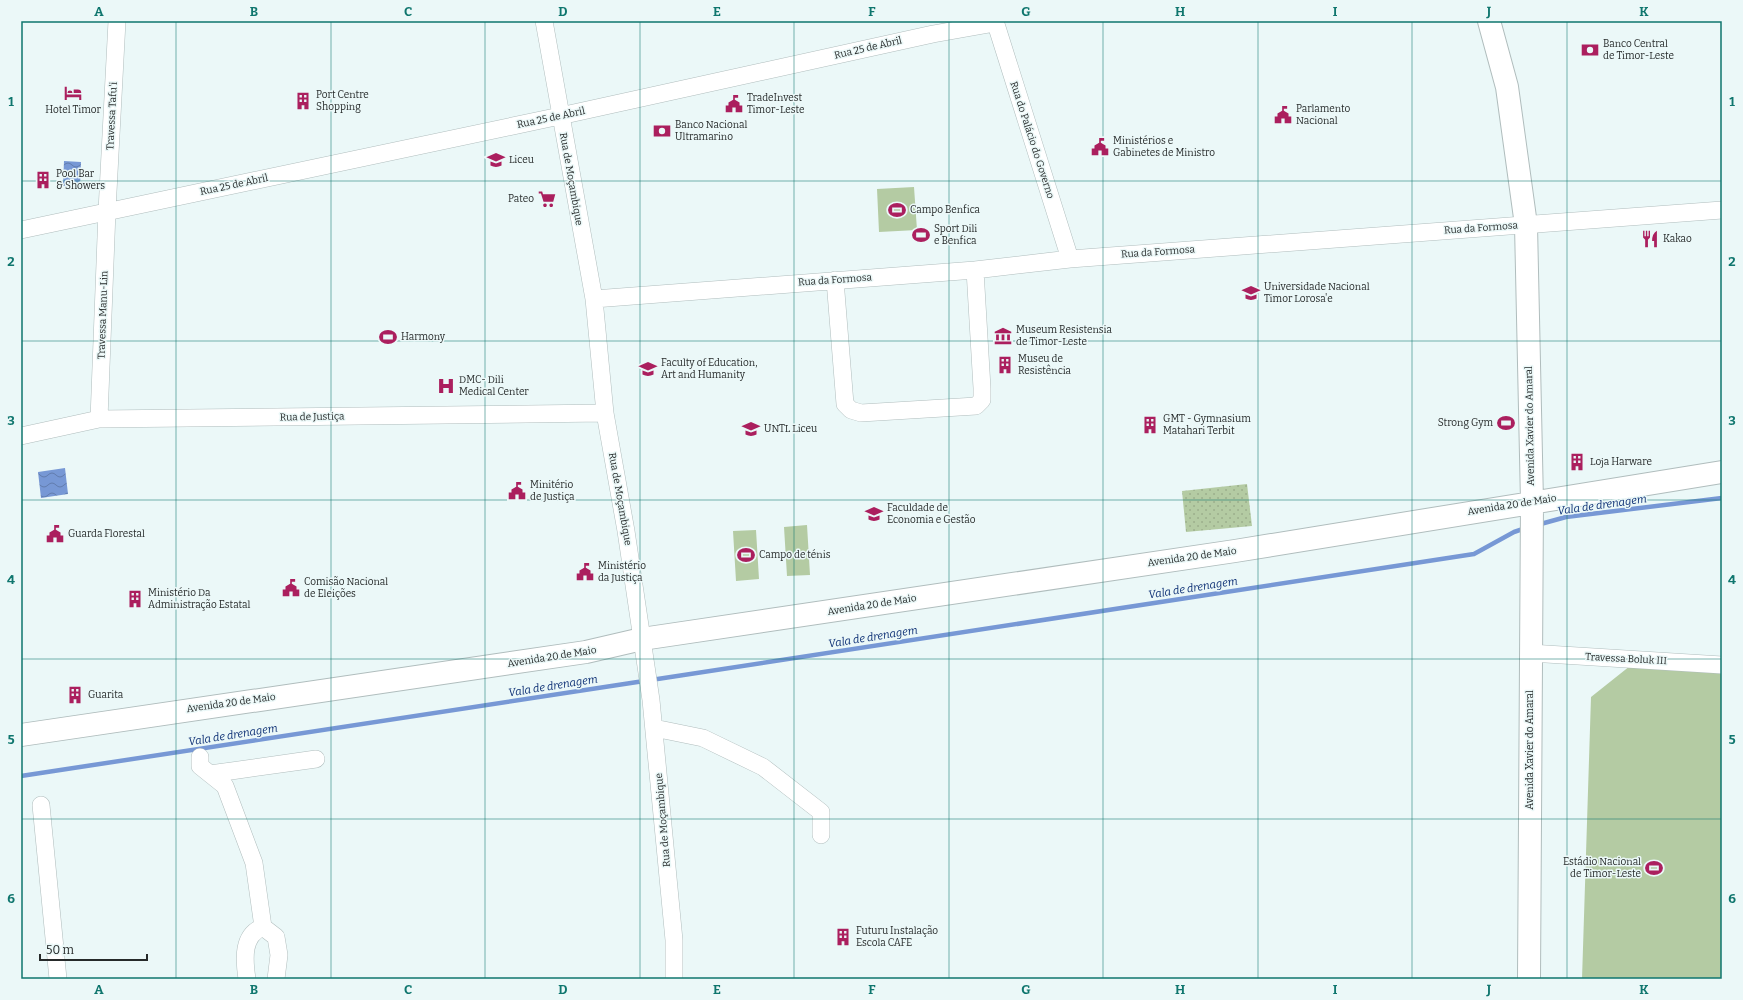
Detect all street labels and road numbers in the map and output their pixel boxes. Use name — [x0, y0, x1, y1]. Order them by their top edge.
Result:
street label: Rua 25 de Abril — [833, 34, 903, 62]
street label: Rua do Palácio do Governo — [1007, 80, 1057, 200]
street label: Travessa Tafu'i — [104, 82, 120, 150]
street label: Rua 25 de Abril — [516, 105, 586, 131]
street label: Rua de Moçambique — [557, 132, 585, 226]
street label: Rua 25 de Abril — [199, 172, 269, 198]
street label: Rua da Formosa — [1444, 219, 1519, 237]
street label: Rua da Formosa — [1121, 243, 1196, 261]
street label: Travessa Manu-Lin — [95, 270, 111, 359]
street label: Rua da Formosa — [798, 271, 873, 289]
street label: Avenida Xavier do Amaral — [1523, 366, 1537, 486]
street label: Rua de Justiça — [280, 410, 345, 424]
street label: Rua de Moçambique — [606, 452, 634, 546]
street label: Avenida 20 de Maio — [1467, 492, 1558, 518]
street label: Avenida 20 de Maio — [1147, 545, 1238, 569]
street label: Avenida 20 de Maio — [827, 592, 918, 618]
street label: Avenida 20 de Maio — [507, 644, 598, 670]
street label: Travessa Boluk III — [1585, 651, 1668, 667]
street label: Avenida Xavier do Amaral — [1524, 690, 1536, 810]
street label: Avenida 20 de Maio — [186, 691, 277, 715]
street label: Rua de Moçambique — [653, 773, 673, 867]

